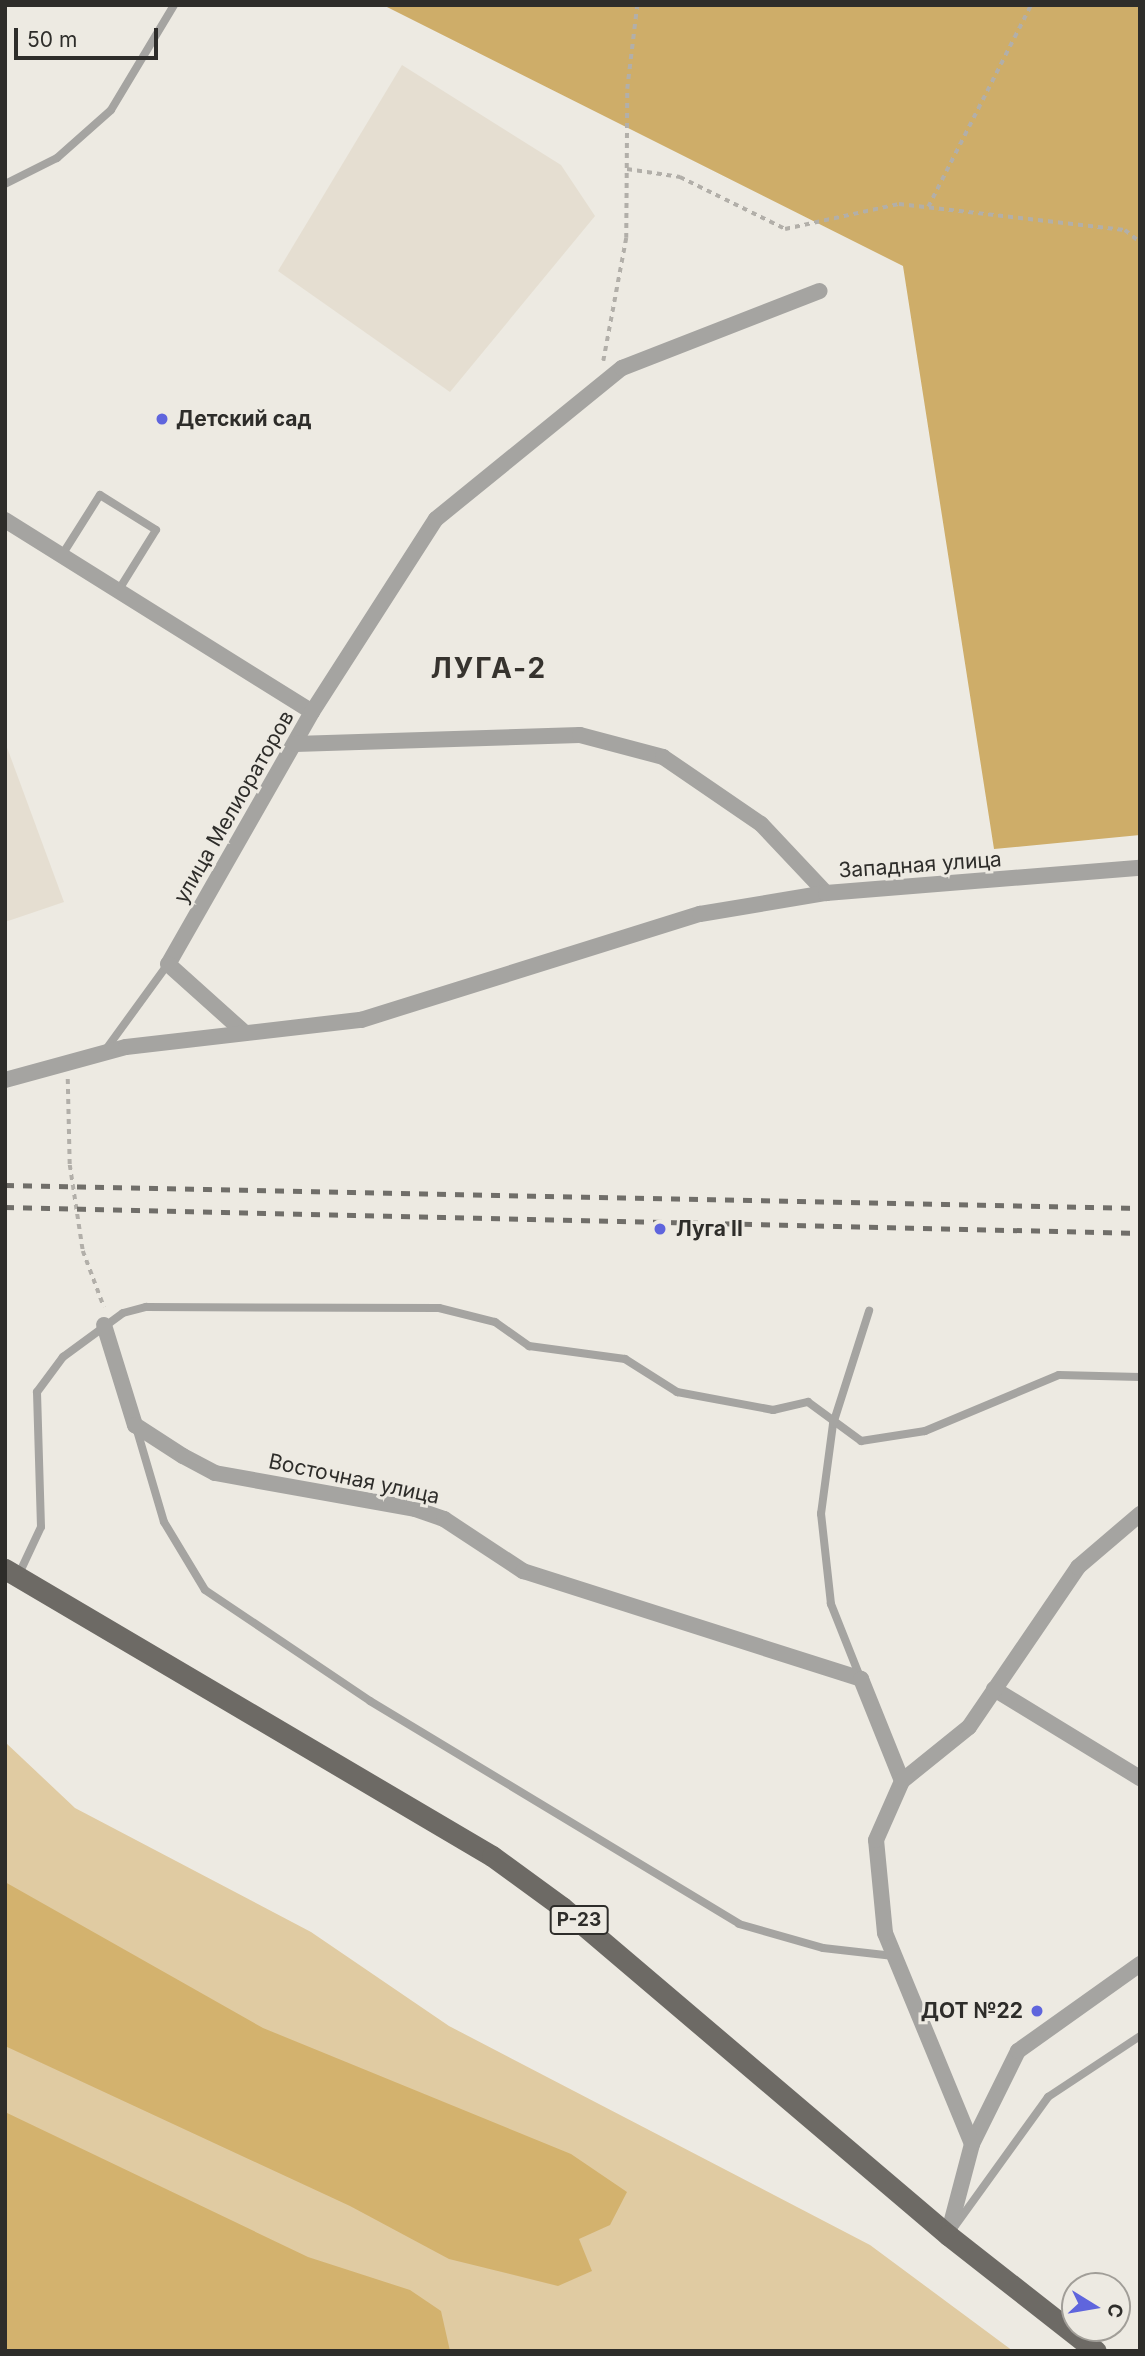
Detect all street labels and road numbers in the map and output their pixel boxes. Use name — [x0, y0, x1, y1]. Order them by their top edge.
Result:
street label: улица Мелиораторов — [169, 706, 299, 908]
street label: Западная улица — [838, 847, 1002, 883]
street label: Восточная улица — [266, 1449, 442, 1509]
road number: Р-23 — [549, 1904, 609, 1936]

